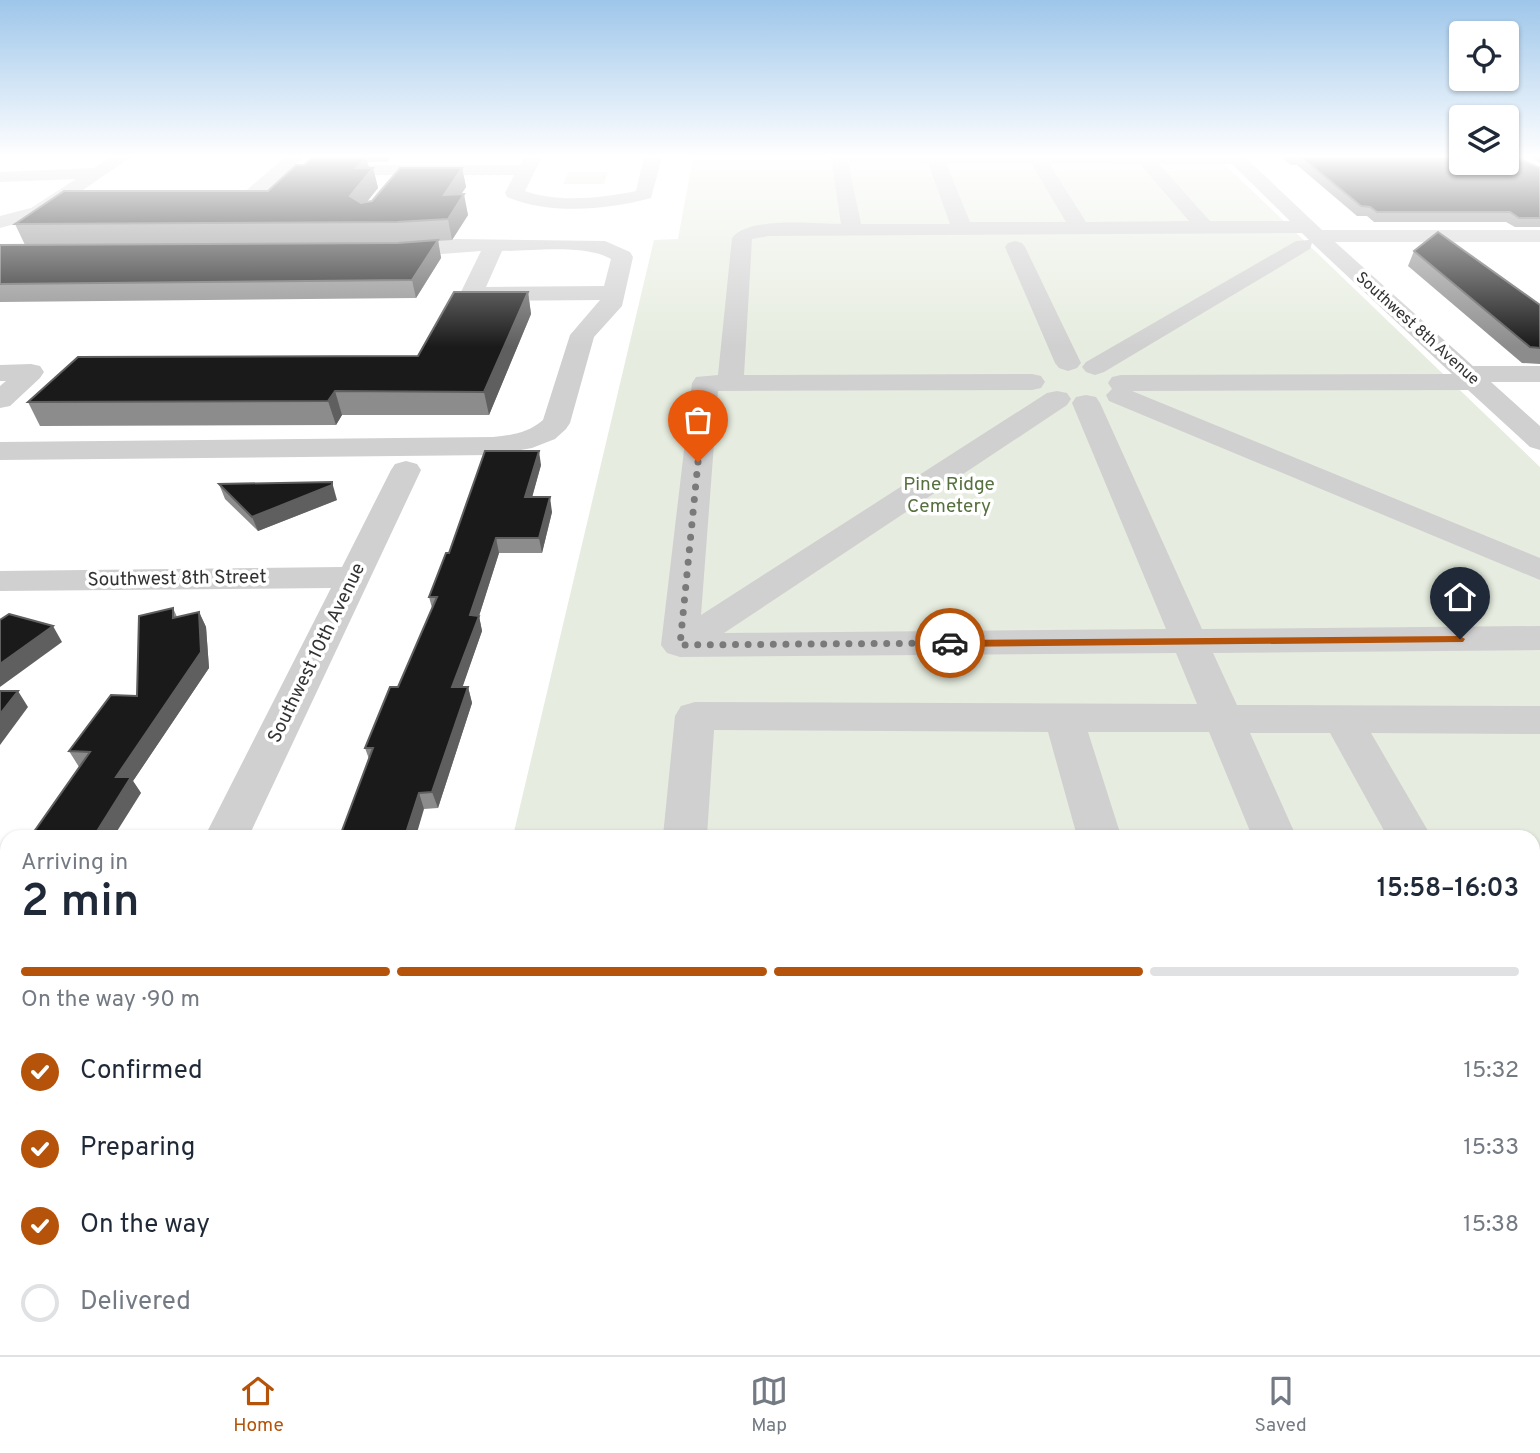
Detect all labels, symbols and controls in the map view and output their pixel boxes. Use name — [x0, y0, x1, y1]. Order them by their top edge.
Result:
map controls — [1449, 21, 1519, 175]
button: locate — [1449, 21, 1519, 91]
button: layers — [1449, 105, 1519, 175]
street label: Southwest 8th Avenue — [1351, 268, 1483, 390]
pin — [668, 390, 728, 462]
icon: bag — [679, 401, 717, 439]
park label: Pine Ridge Cemetery — [903, 473, 995, 519]
street label: Southwest 10th Avenue — [263, 559, 371, 747]
street label: Southwest 8th Street — [87, 565, 267, 593]
pin — [1430, 567, 1490, 639]
icon: home — [1441, 578, 1479, 616]
courier — [915, 608, 985, 678]
icon: car — [931, 624, 969, 662]
text: Arriving in — [21, 849, 128, 878]
text: 15:58–16:03 — [1377, 873, 1519, 906]
text: 2 min — [21, 874, 140, 933]
text: On the way · 90 m — [21, 986, 200, 1015]
icon: check — [21, 1053, 59, 1091]
text: Confirmed — [80, 1055, 203, 1088]
text: 15:32 — [1464, 1057, 1519, 1086]
icon: check — [21, 1130, 59, 1168]
text: Preparing — [80, 1132, 195, 1165]
text: 15:33 — [1463, 1134, 1519, 1163]
icon: check — [21, 1207, 59, 1245]
text: On the way — [80, 1209, 210, 1242]
text: 15:38 — [1463, 1211, 1519, 1240]
text: Delivered — [80, 1286, 191, 1319]
tab: Home — [233, 1372, 284, 1438]
tab: Map — [750, 1372, 788, 1438]
tab: Saved — [1255, 1372, 1307, 1438]

